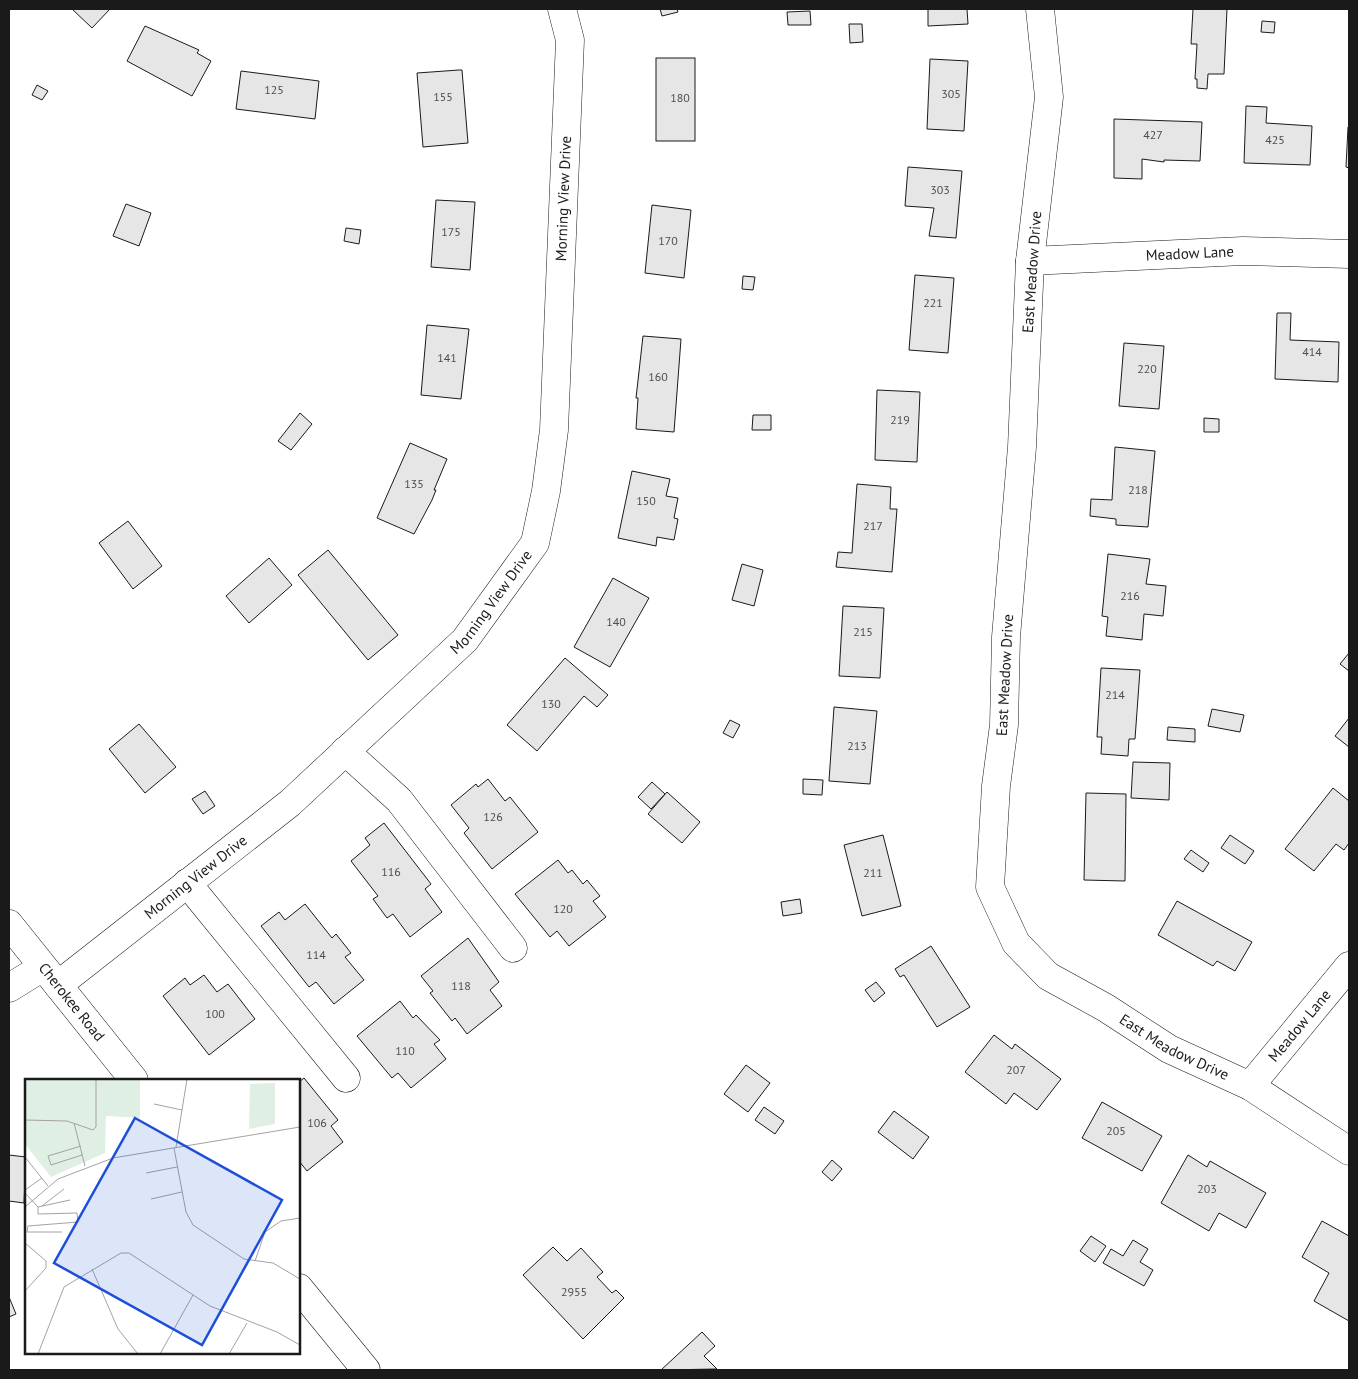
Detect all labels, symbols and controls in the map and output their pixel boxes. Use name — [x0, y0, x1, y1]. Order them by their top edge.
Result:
house number: 125 — [264, 82, 284, 97]
house number: 305 — [941, 86, 961, 101]
house number: 155 — [433, 89, 453, 104]
house number: 180 — [670, 90, 690, 105]
house number: 427 — [1143, 127, 1163, 142]
house number: 425 — [1265, 132, 1285, 147]
street label: Morning View Drive — [551, 135, 575, 262]
house number: 303 — [930, 182, 950, 197]
street label: East Meadow Drive — [1018, 210, 1045, 334]
house number: 175 — [441, 224, 461, 239]
house number: 170 — [658, 233, 678, 248]
street label: Meadow Lane — [1145, 241, 1234, 265]
house number: 221 — [923, 295, 943, 310]
house number: 414 — [1302, 344, 1322, 359]
house number: 141 — [437, 350, 457, 365]
house number: 220 — [1137, 361, 1157, 376]
house number: 160 — [648, 369, 668, 384]
house number: 219 — [890, 412, 910, 427]
house number: 135 — [404, 476, 424, 491]
house number: 218 — [1128, 482, 1148, 497]
house number: 150 — [636, 493, 656, 508]
house number: 217 — [863, 518, 883, 533]
street label: Morning View Drive — [446, 546, 536, 658]
house number: 216 — [1120, 588, 1140, 603]
house number: 140 — [606, 614, 626, 629]
street label: East Meadow Drive — [992, 614, 1017, 736]
house number: 215 — [853, 624, 873, 639]
house number: 214 — [1105, 687, 1125, 702]
house number: 130 — [541, 696, 561, 711]
house number: 213 — [847, 738, 867, 753]
house number: 126 — [483, 809, 503, 824]
street label: Morning View Drive — [140, 830, 251, 923]
house number: 116 — [381, 864, 401, 879]
house number: 211 — [863, 865, 883, 880]
house number: 120 — [553, 901, 573, 916]
house number: 114 — [306, 947, 326, 962]
street label: Cherokee Road — [35, 959, 109, 1045]
house number: 118 — [451, 978, 471, 993]
street label: Meadow Lane — [1264, 985, 1335, 1066]
house number: 100 — [205, 1006, 225, 1021]
street label: East Meadow Drive — [1116, 1009, 1232, 1084]
house number: 110 — [395, 1043, 415, 1058]
house number: 207 — [1006, 1062, 1026, 1077]
inset map — [25, 1079, 300, 1354]
house number: 106 — [307, 1115, 327, 1130]
house number: 205 — [1106, 1123, 1126, 1138]
house number: 203 — [1197, 1181, 1217, 1196]
house number: 2955 — [561, 1284, 587, 1299]

